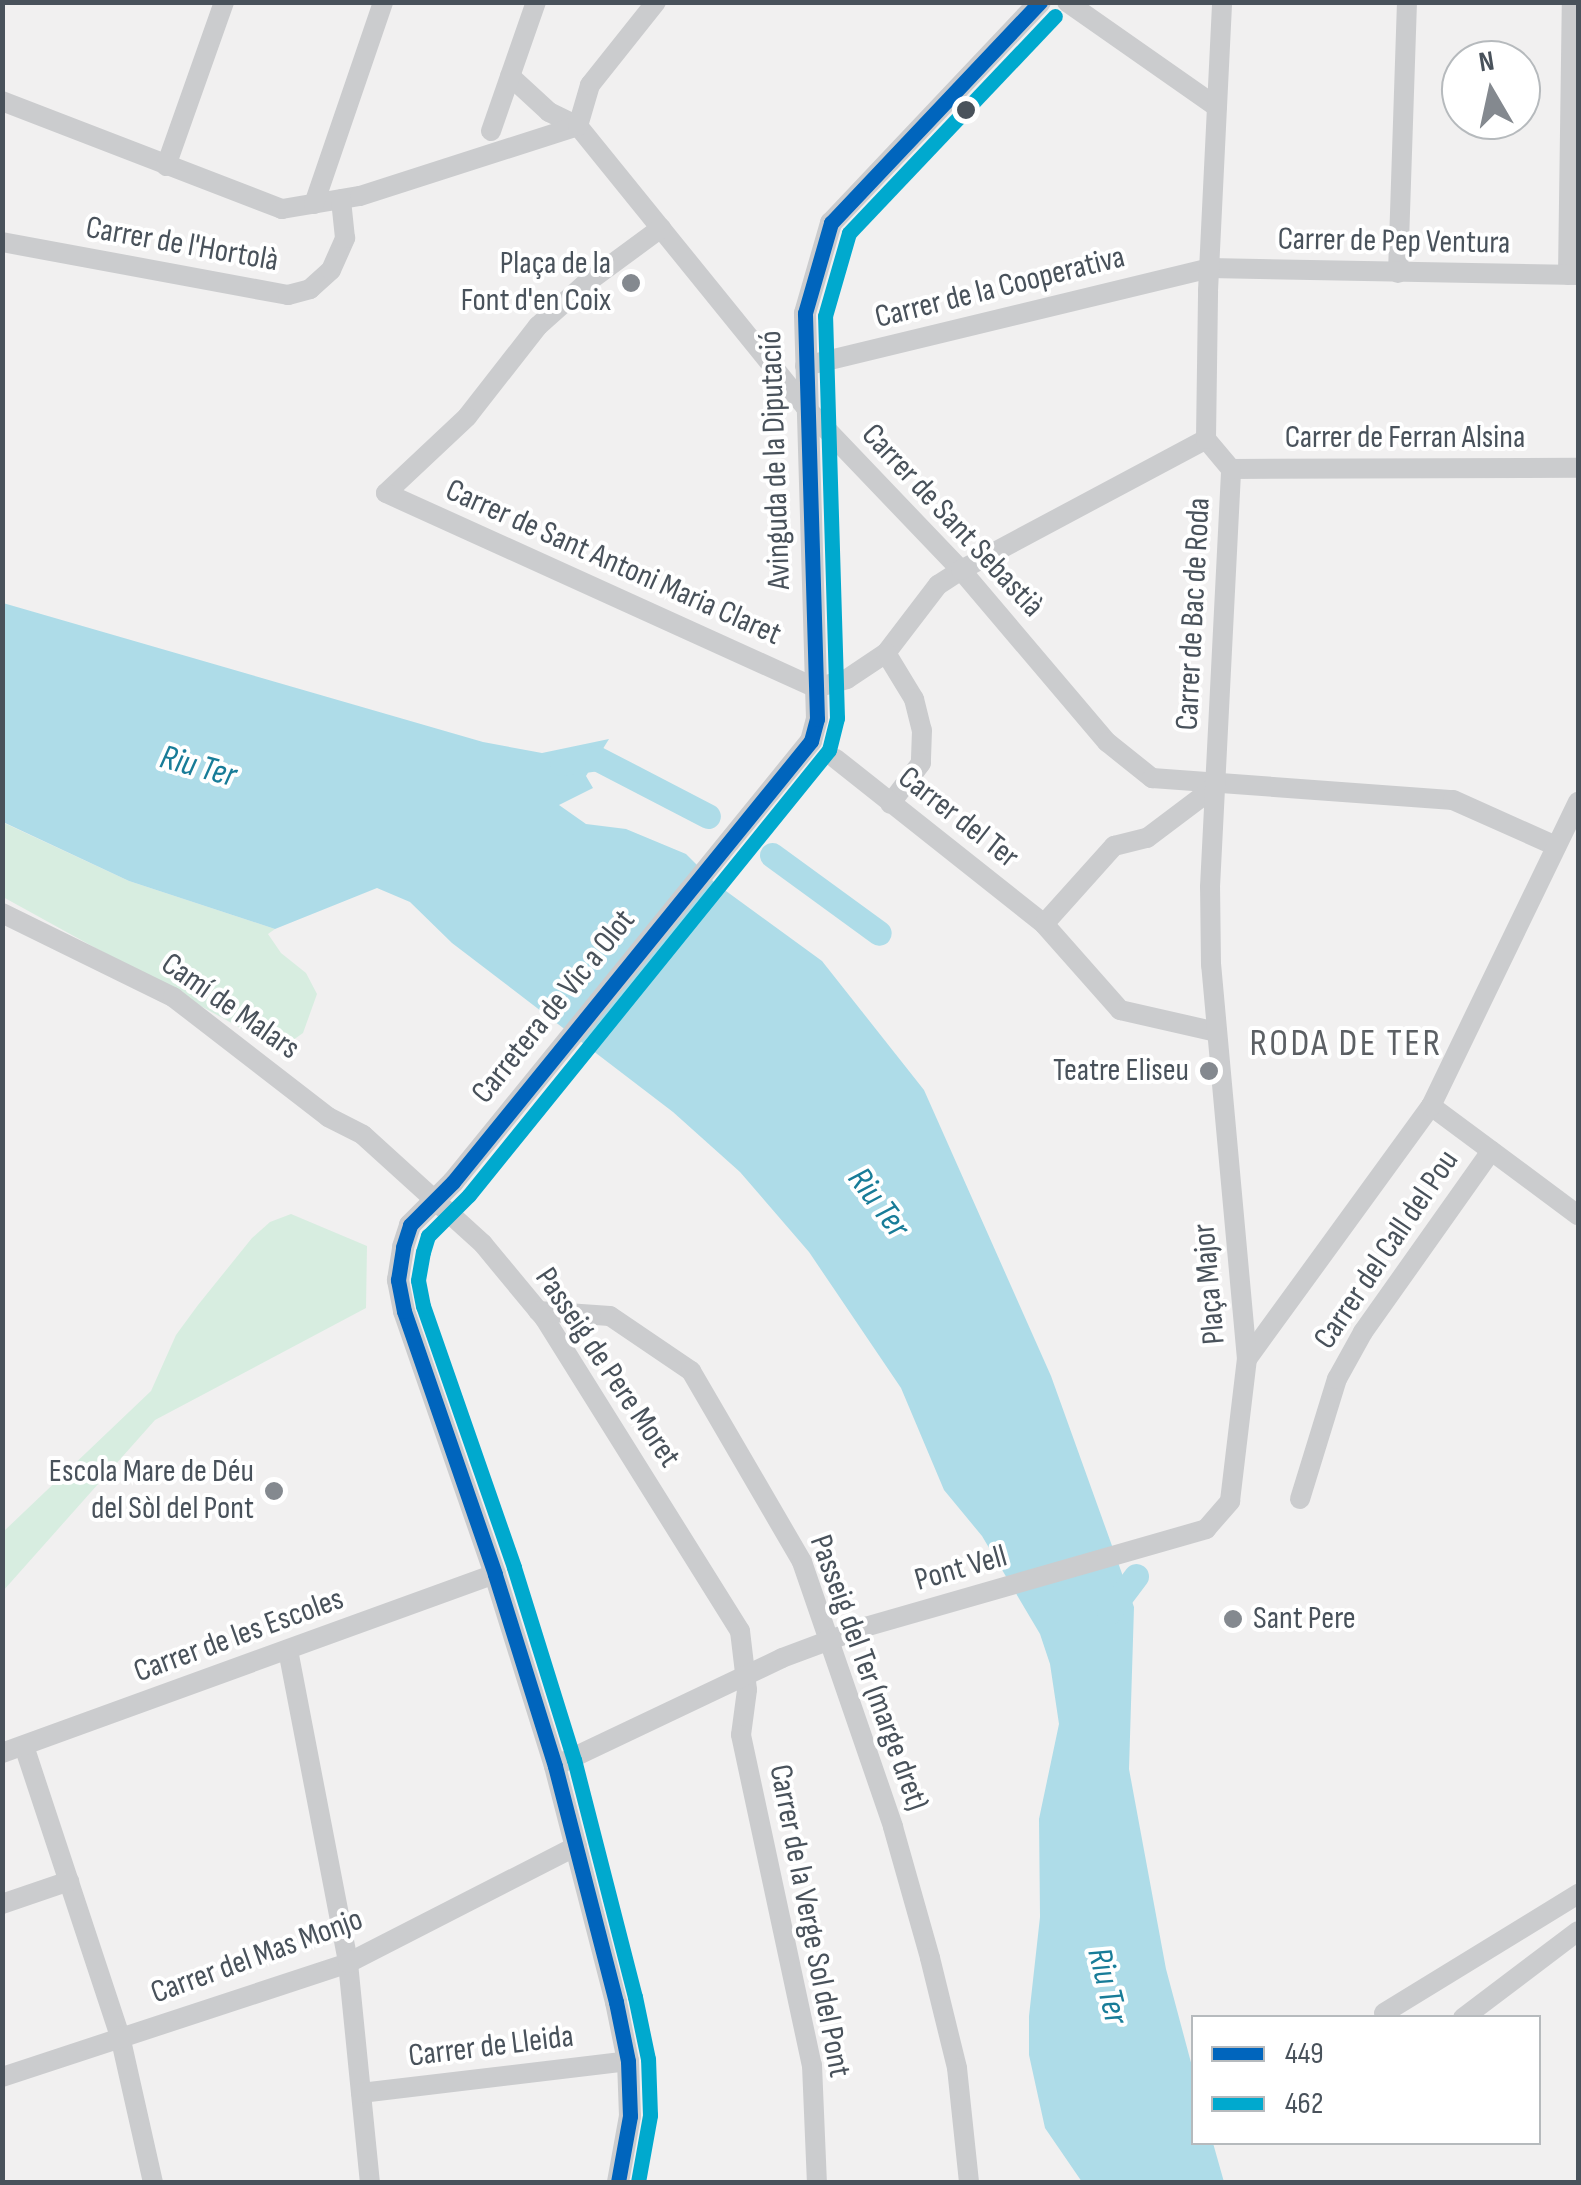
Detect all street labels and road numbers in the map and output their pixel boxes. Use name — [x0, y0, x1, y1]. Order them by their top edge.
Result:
street label: Carrer de l'Hortolà — [83, 209, 281, 281]
street label: Carrer de Pep Ventura — [1277, 221, 1511, 263]
street label: Carrer de la Cooperativa — [871, 238, 1129, 338]
street label: Avinguda de la Diputació — [752, 330, 800, 590]
street label: Carrer de Sant Sebastià — [853, 416, 1051, 626]
street label: Carrer de Ferran Alsina — [1285, 419, 1525, 457]
street label: Carrer de Sant Antoni Maria Claret — [439, 472, 787, 654]
street label: Carrer de Bac de Roda — [1169, 497, 1219, 731]
street label: Carrer del Ter — [890, 759, 1026, 877]
street label: Carretera de Vic a Olot — [464, 902, 644, 1112]
street label: Camí de Malars — [153, 945, 307, 1069]
street label: Carrer del Call del Pou — [1306, 1143, 1468, 1357]
street label: Plaça Major — [1186, 1222, 1234, 1346]
street label: Passeig de Pere Moret — [526, 1261, 688, 1475]
street label: Passeig del Ter (marge dret) — [800, 1530, 936, 1816]
street label: Pont Vell — [911, 1538, 1011, 1600]
street label: Carrer de les Escoles — [129, 1580, 349, 1692]
street label: Carrer de la Verge Sol del Pont — [760, 1761, 858, 2081]
street label: Carrer del Mas Monjo — [146, 1901, 368, 2013]
street label: Carrer de Lleida — [406, 2018, 576, 2076]

